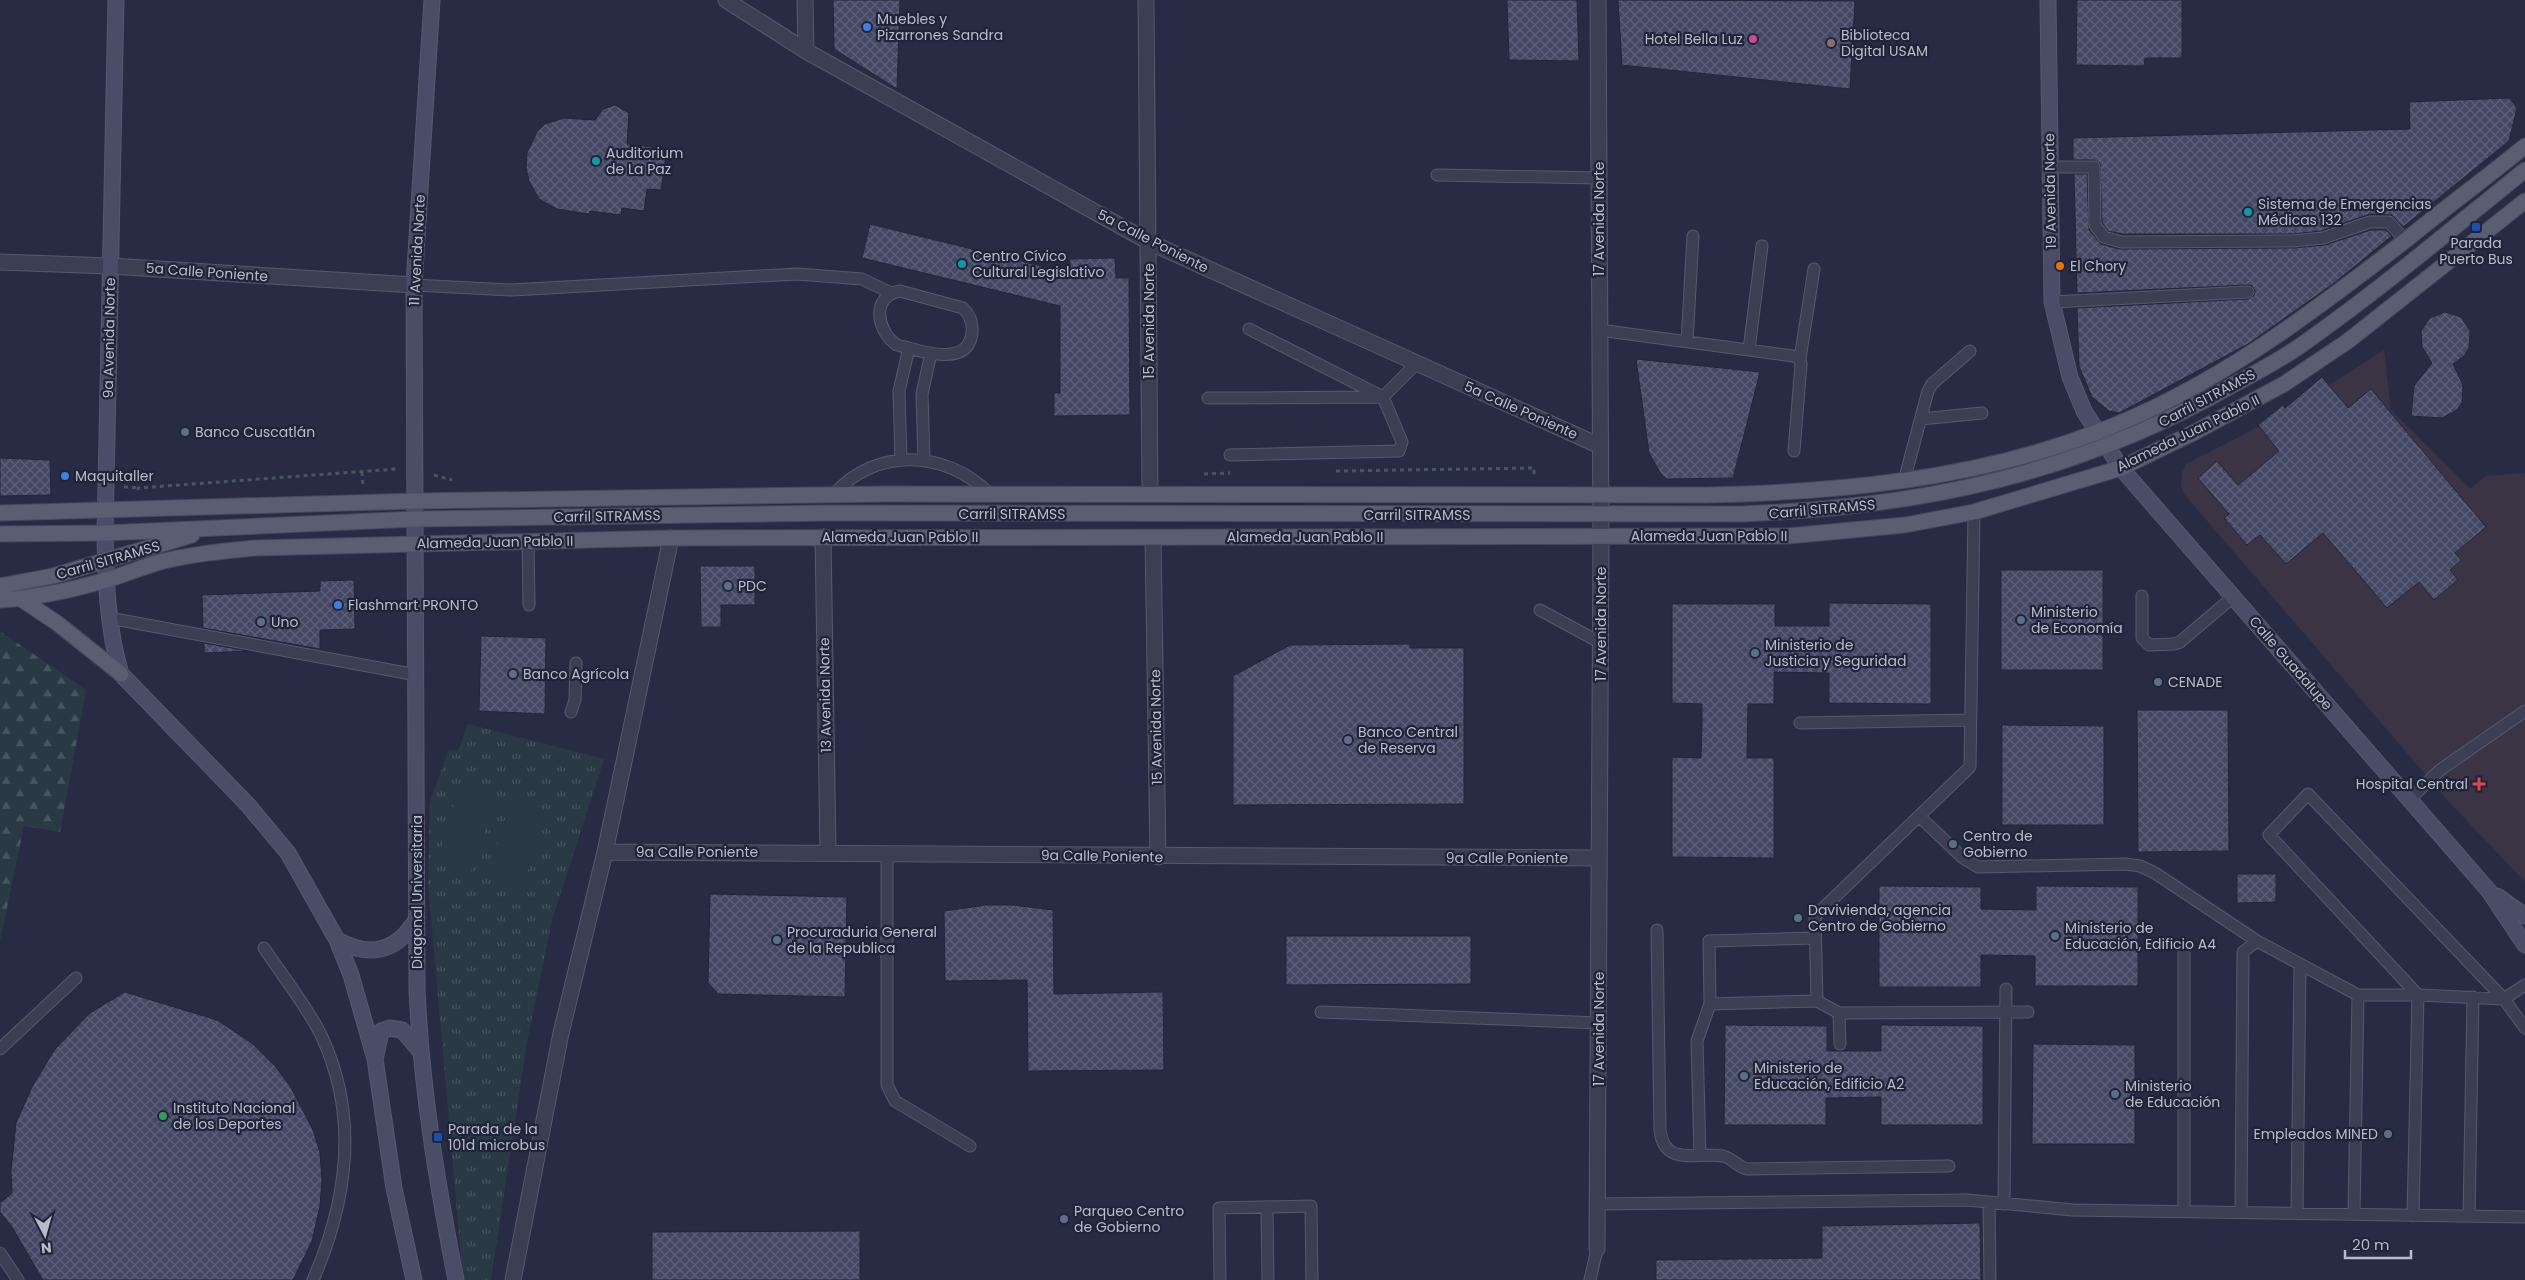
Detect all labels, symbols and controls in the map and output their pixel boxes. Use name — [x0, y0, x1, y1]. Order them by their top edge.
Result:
place label: Muebles y Pizarrones Sandra — [877, 9, 1003, 45]
marker: Muebles y Pizarrones Sandra — [861, 21, 873, 33]
place label: Biblioteca Digital USAM — [1841, 25, 1928, 61]
place label: Hotel Bella Luz — [1645, 29, 1743, 49]
marker: Hotel Bella Luz — [1747, 33, 1759, 45]
marker: Biblioteca Digital USAM — [1825, 37, 1837, 49]
street label: 19 Avenida Norte — [2039, 133, 2061, 249]
place label: Auditorium de La Paz — [606, 143, 683, 179]
marker: Auditorium de La Paz — [590, 155, 602, 167]
street label: 17 Avenida Norte — [1589, 161, 1609, 276]
street label: 11 Avenida Norte — [404, 193, 430, 306]
place label: Sistema de Emergencias Médicas 132 — [2258, 194, 2432, 230]
street label: 5a Calle Poniente — [1094, 204, 1212, 278]
marker: Sistema de Emergencias Médicas 132 — [2242, 206, 2254, 218]
marker: Parada Puerto Bus — [2470, 221, 2482, 233]
place label: Parada Puerto Bus — [2439, 233, 2513, 269]
place label: Centro Cívico Cultural Legislativo — [972, 246, 1104, 282]
place label: El Chory — [2070, 256, 2126, 276]
street label: 5a Calle Poniente — [145, 258, 269, 286]
marker: Centro Cívico Cultural Legislativo — [956, 258, 968, 270]
marker: El Chory — [2054, 260, 2066, 272]
street label: 15 Avenida Norte — [1139, 263, 1159, 379]
street label: 9a Avenida Norte — [98, 277, 120, 399]
street label: Carril SITRAMSS — [2155, 364, 2259, 432]
street label: 5a Calle Poniente — [1461, 376, 1581, 444]
street label: Alameda Juan Pablo II — [2113, 390, 2263, 476]
place label: Banco Cuscatlán — [195, 422, 315, 442]
marker: Banco Cuscatlán — [179, 426, 191, 438]
place label: Maquitaller — [75, 466, 154, 486]
marker: Maquitaller — [59, 470, 71, 482]
street label: Carril SITRAMSS — [1768, 494, 1876, 524]
street label: Carril SITRAMSS — [958, 504, 1066, 524]
street label: Carril SITRAMSS — [553, 505, 661, 527]
street label: Carril SITRAMSS — [1363, 505, 1471, 525]
street label: Alameda Juan Pablo II — [1631, 526, 1787, 546]
street label: Alameda Juan Pablo II — [822, 527, 978, 547]
street label: Alameda Juan Pablo II — [1227, 527, 1383, 547]
street label: Alameda Juan Pablo II — [416, 531, 574, 553]
street label: Carril SITRAMSS — [54, 536, 162, 584]
street label: 17 Avenida Norte — [1591, 566, 1611, 681]
place label: PDC — [738, 576, 767, 596]
marker: PDC — [722, 580, 734, 592]
place label: Flashmart PRONTO — [348, 595, 478, 615]
marker: Flashmart PRONTO — [332, 599, 344, 611]
place label: Ministerio de Economía — [2031, 602, 2123, 638]
place label: Uno — [271, 612, 298, 632]
street label: Calle Guadalupe — [2245, 612, 2338, 714]
marker: Ministerio de Economía — [2015, 614, 2027, 626]
marker: Uno — [255, 616, 267, 628]
place label: Ministerio de Justicia y Seguridad — [1765, 635, 1906, 671]
street label: 13 Avenida Norte — [814, 637, 836, 753]
marker: Ministerio de Justicia y Seguridad — [1749, 647, 1761, 659]
place label: Banco Agrícola — [523, 664, 629, 684]
marker: Banco Agrícola — [507, 668, 519, 680]
street label: 15 Avenida Norte — [1145, 669, 1167, 785]
place label: CENADE — [2168, 672, 2222, 692]
marker: CENADE — [2152, 676, 2164, 688]
place label: Banco Central de Reserva — [1358, 722, 1458, 758]
marker: Banco Central de Reserva — [1342, 734, 1354, 746]
place label: Hospital Central — [2356, 774, 2468, 794]
marker: Hospital Central — [2472, 777, 2486, 791]
street label: Diagonal Universitaria — [407, 815, 427, 969]
place label: Centro de Gobierno — [1963, 826, 2033, 862]
marker: Centro de Gobierno — [1947, 838, 1959, 850]
street label: 9a Calle Poniente — [636, 842, 759, 862]
street label: 9a Calle Poniente — [1041, 845, 1164, 867]
street label: 9a Calle Poniente — [1446, 848, 1569, 868]
place label: Davivienda, agencia Centro de Gobierno — [1808, 900, 1951, 936]
marker: Davivienda, agencia Centro de Gobierno — [1792, 912, 1804, 924]
place label: Ministerio de Educación, Edificio A4 — [2065, 918, 2216, 954]
place label: Procuraduria General de la Republica — [787, 922, 937, 958]
marker: Ministerio de Educación, Edificio A4 — [2049, 930, 2061, 942]
marker: Procuraduria General de la Republica — [771, 934, 783, 946]
street label: 17 Avenida Norte — [1589, 971, 1609, 1086]
place label: Ministerio de Educación, Edificio A2 — [1754, 1058, 1904, 1094]
marker: Ministerio de Educación, Edificio A2 — [1738, 1070, 1750, 1082]
place label: Ministerio de Educación — [2125, 1076, 2220, 1112]
marker: Ministerio de Educación — [2109, 1088, 2121, 1100]
place label: Instituto Nacional de los Deportes — [173, 1098, 295, 1134]
marker: Instituto Nacional de los Deportes — [157, 1110, 169, 1122]
place label: Parada de la 101d microbus — [448, 1119, 545, 1155]
place label: Empleados MINED — [2253, 1124, 2378, 1144]
marker: Empleados MINED — [2382, 1128, 2394, 1140]
marker: Parada de la 101d microbus — [432, 1131, 444, 1143]
place label: Parqueo Centro de Gobierno — [1074, 1201, 1184, 1237]
north arrow — [20, 1210, 70, 1260]
marker: Parqueo Centro de Gobierno — [1058, 1213, 1070, 1225]
scale bar — [2345, 1228, 2411, 1260]
text: 20 m — [2352, 1234, 2390, 1255]
text: N — [40, 1237, 53, 1258]

